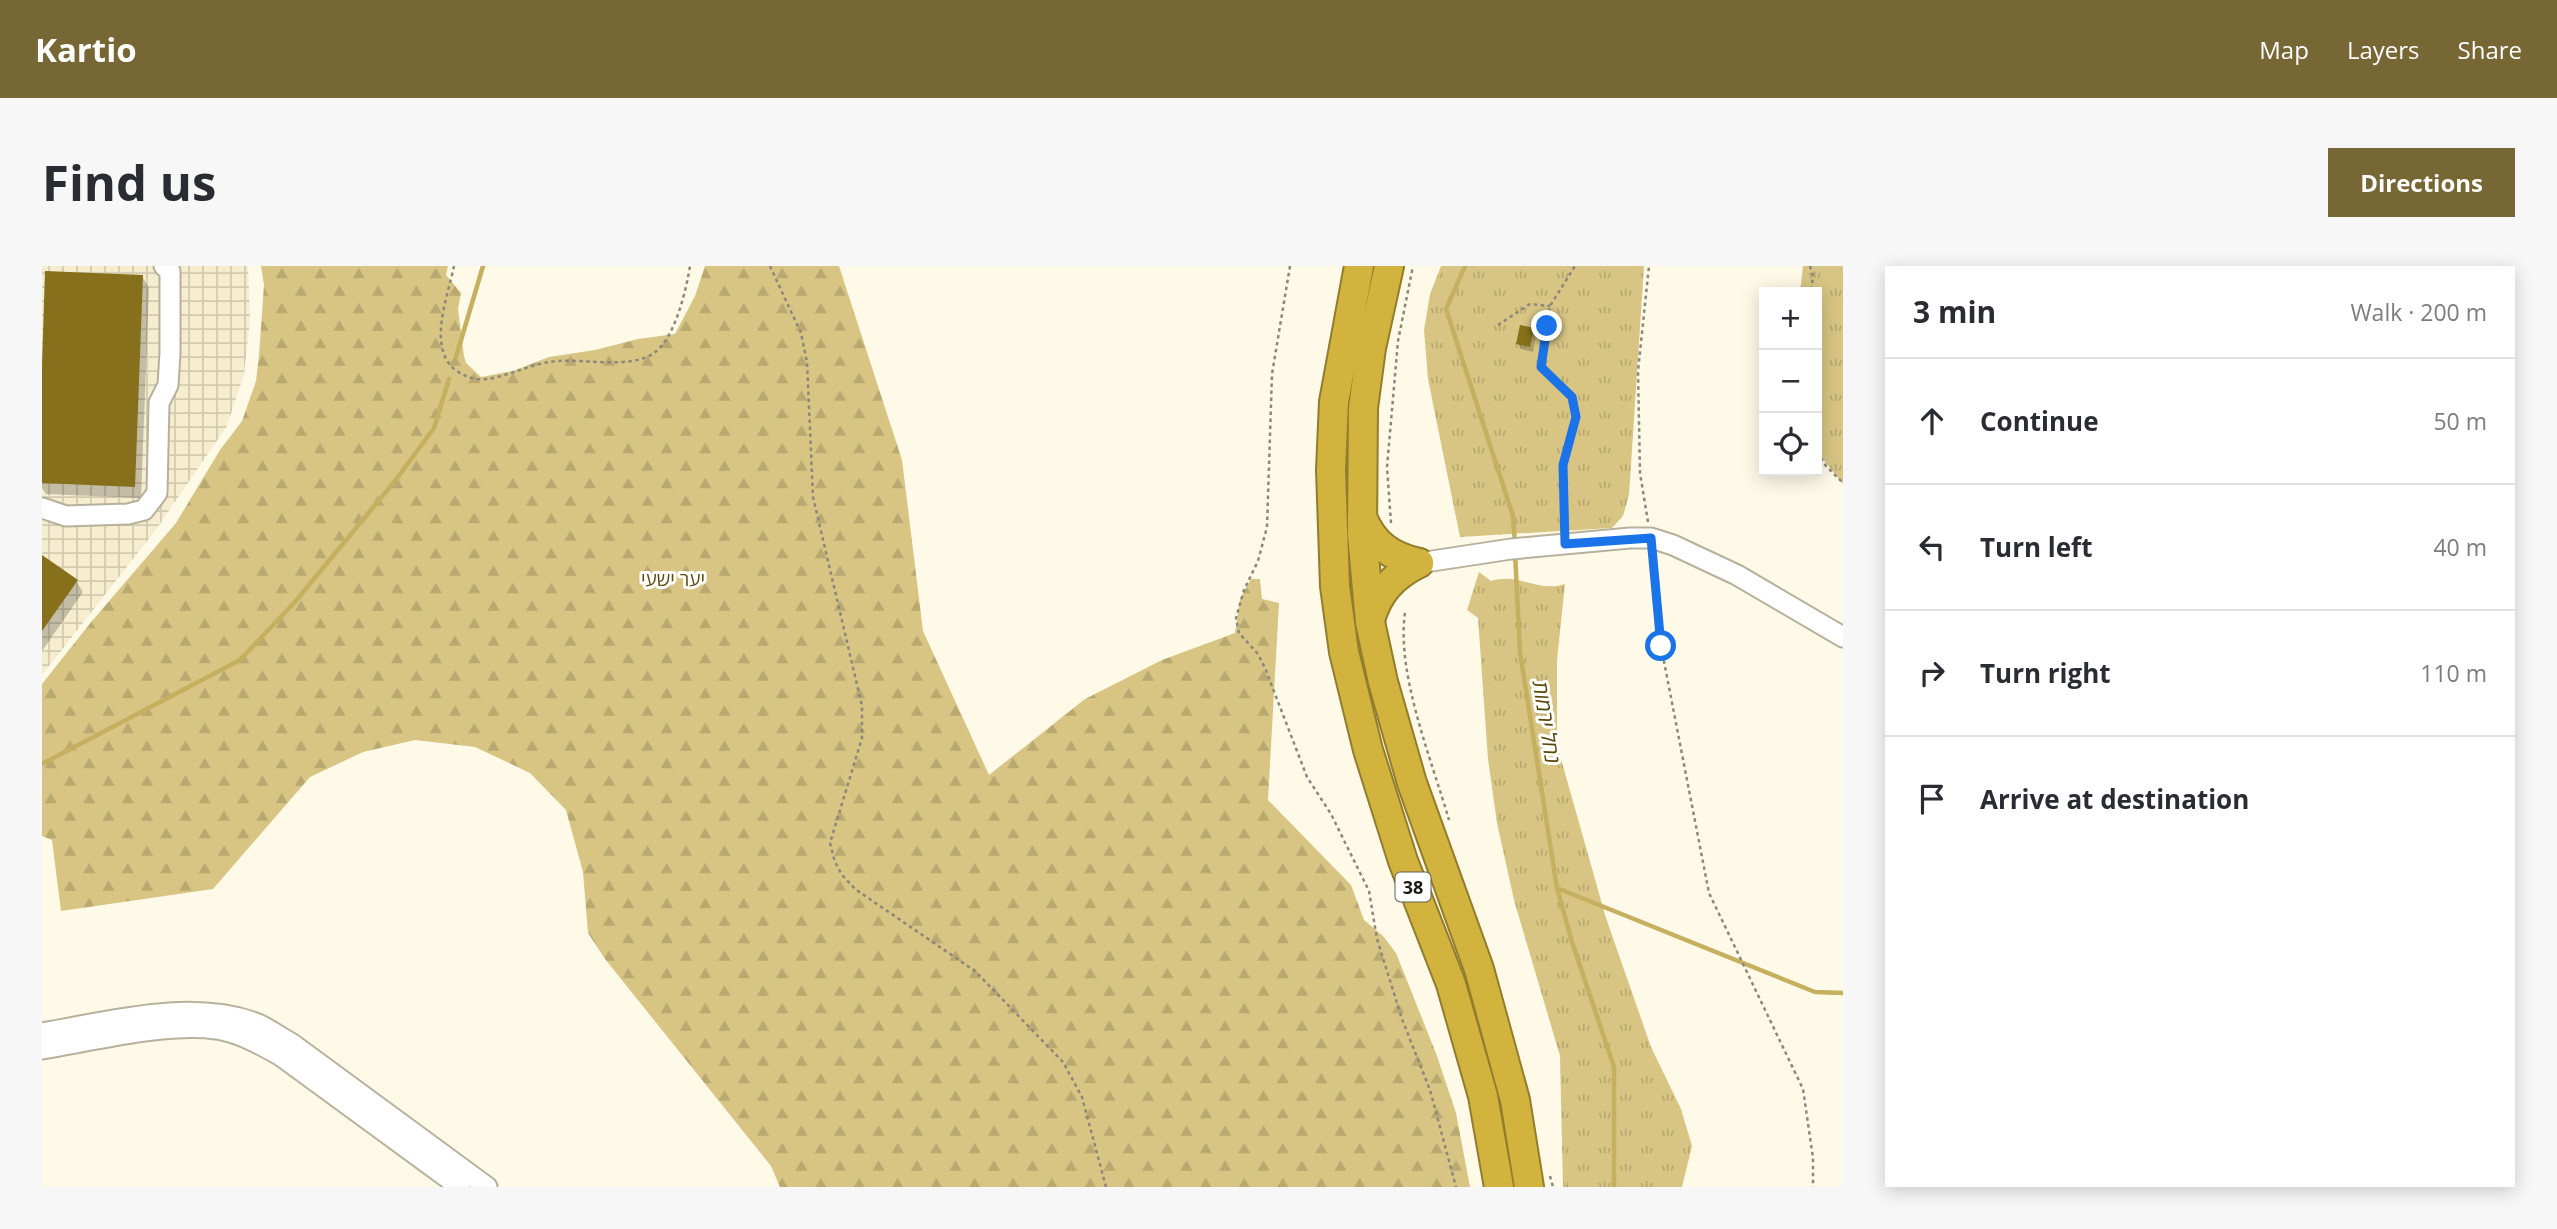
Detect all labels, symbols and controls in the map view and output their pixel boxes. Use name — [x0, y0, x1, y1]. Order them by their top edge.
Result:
text: Kartio — [35, 27, 137, 72]
text: Map — [2259, 33, 2309, 66]
text: Layers — [2347, 33, 2420, 66]
text: Share — [2458, 33, 2522, 66]
button: Directions — [2328, 148, 2515, 217]
text: Find us — [42, 149, 216, 215]
map controls — [1759, 287, 1822, 476]
button: + — [1759, 287, 1822, 350]
text: 3 min — [1913, 291, 1996, 332]
text: Walk · 200 m — [2350, 296, 2487, 328]
route end — [1531, 310, 1562, 341]
button: − — [1759, 350, 1822, 413]
icon: ahead — [1913, 402, 1951, 440]
text: Continue — [1980, 403, 2099, 439]
text: 50 m — [2433, 405, 2487, 437]
button: locate — [1759, 413, 1822, 476]
icon: left — [1913, 528, 1951, 566]
text: Turn left — [1980, 529, 2092, 565]
text: 40 m — [2433, 531, 2487, 563]
park label: יער ישעי — [641, 566, 705, 592]
route start — [1645, 630, 1676, 661]
icon: right — [1913, 654, 1951, 692]
text: Turn right — [1980, 655, 2111, 691]
text: 110 m — [2420, 657, 2487, 689]
water label: נחל ירמות — [1527, 678, 1567, 765]
icon: arrive — [1913, 780, 1951, 818]
text: Arrive at destination — [1980, 781, 2249, 817]
road number: 38 — [1396, 872, 1430, 902]

